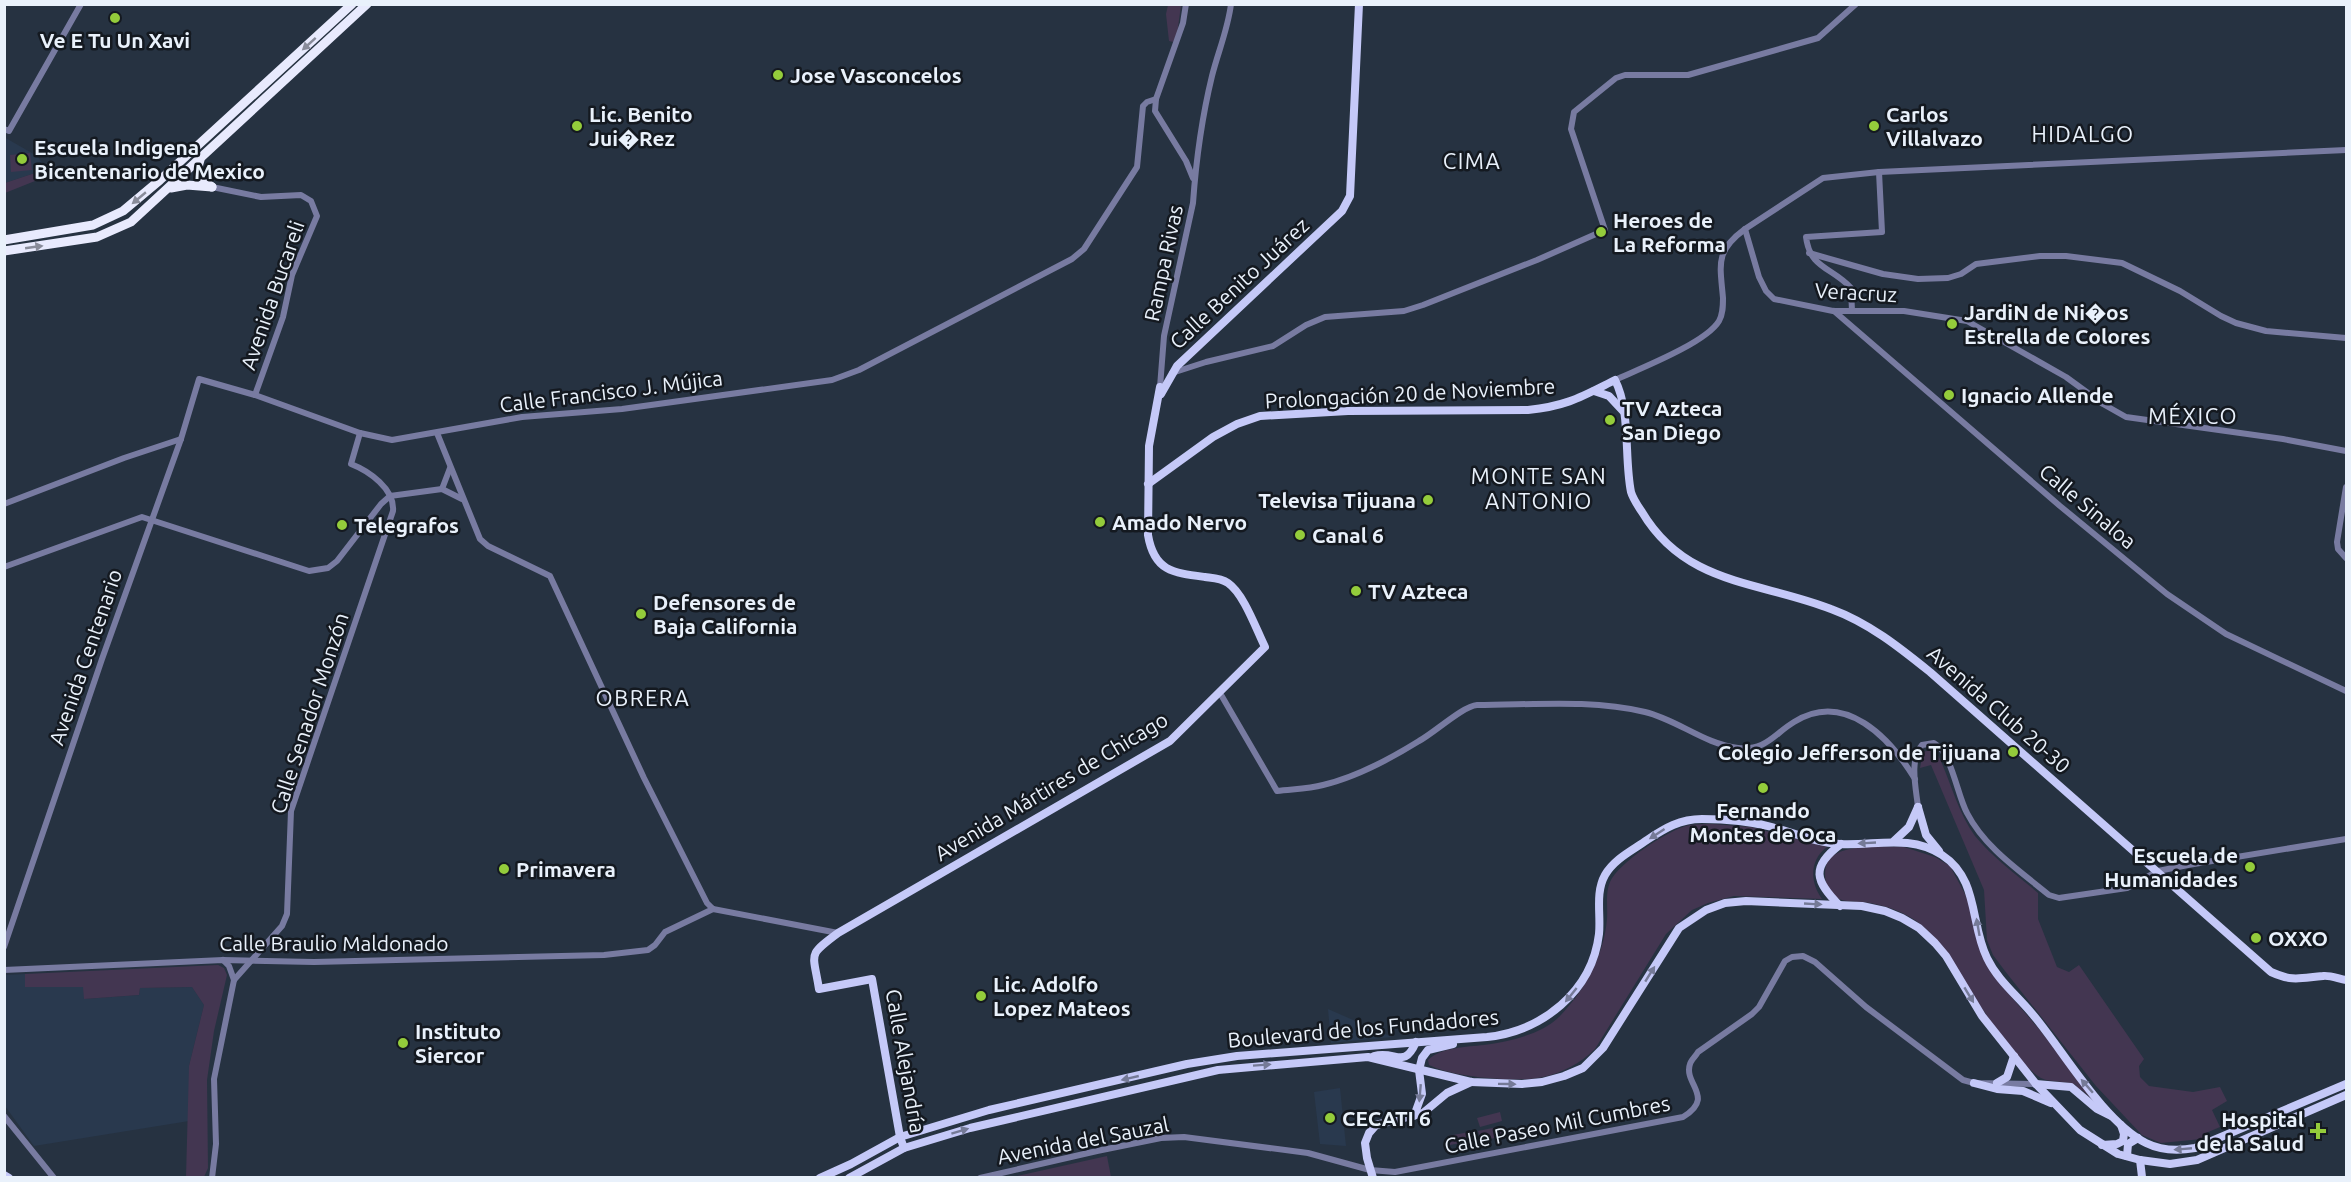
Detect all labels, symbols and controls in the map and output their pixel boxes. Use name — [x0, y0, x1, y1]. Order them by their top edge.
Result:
marker: Ve E Tu Un Xavi — [108, 11, 122, 25]
place label: Ve E Tu Un Xavi — [40, 28, 190, 52]
one-way arrow — [302, 37, 317, 50]
place label: Jose Vasconcelos — [790, 63, 962, 87]
marker: Jose Vasconcelos — [771, 68, 785, 82]
place label: Lic. Benito Jui�Rez — [589, 102, 693, 150]
place label: Carlos Villalvazo — [1886, 102, 1983, 150]
marker: Lic. Benito Jui�Rez — [570, 119, 584, 133]
marker: Carlos Villalvazo — [1867, 119, 1881, 133]
district label: HIDALGO — [2031, 121, 2135, 146]
place label: Escuela Indigena Bicentenario de Mexico — [34, 135, 265, 183]
district label: CIMA — [1443, 148, 1501, 173]
marker: Escuela Indigena Bicentenario de Mexico — [15, 152, 29, 166]
one-way arrow — [131, 192, 147, 205]
street label: Rampa Rivas — [1139, 203, 1187, 323]
place label: Heroes de La Reforma — [1613, 208, 1726, 256]
street label: Calle Benito Juárez — [1165, 213, 1313, 353]
street label: Avenida Bucareli — [235, 217, 309, 373]
marker: Heroes de La Reforma — [1594, 225, 1608, 239]
one-way arrow — [25, 243, 44, 252]
street label: Veracruz — [1814, 278, 1898, 306]
place label: JardiN de Ni�os Estrella de Colores — [1964, 300, 2150, 348]
marker: JardiN de Ni�os Estrella de Colores — [1945, 317, 1959, 331]
street label: Calle Francisco J. Mújica — [498, 365, 724, 417]
street label: Prolongación 20 de Noviembre — [1264, 373, 1556, 413]
place label: Ignacio Allende — [1961, 383, 2114, 407]
marker: Ignacio Allende — [1942, 388, 1956, 402]
place label: TV Azteca San Diego — [1622, 396, 1722, 444]
district label: MÉXICO — [2148, 402, 2238, 428]
marker: TV Azteca San Diego — [1603, 413, 1617, 427]
street label: Calle Sinaloa — [2035, 459, 2141, 553]
district label: MONTE SAN ANTONIO — [1471, 463, 1607, 513]
place label: Televisa Tijuana — [1258, 488, 1416, 512]
marker: Televisa Tijuana — [1421, 493, 1435, 507]
place label: Amado Nervo — [1112, 510, 1247, 534]
place label: Telegrafos — [354, 513, 459, 537]
marker: Amado Nervo — [1093, 515, 1107, 529]
marker: Telegrafos — [335, 518, 349, 532]
place label: Canal 6 — [1312, 523, 1384, 547]
marker: Canal 6 — [1293, 528, 1307, 542]
street label: Avenida Centenario — [44, 566, 126, 748]
place label: TV Azteca — [1368, 579, 1468, 603]
marker: TV Azteca — [1349, 584, 1363, 598]
place label: Defensores de Baja California — [653, 590, 797, 638]
marker: Defensores de Baja California — [634, 607, 648, 621]
street label: Calle Senador Monzón — [265, 609, 353, 817]
street label: Avenida Club 20-30 — [1923, 641, 2075, 777]
district label: OBRERA — [596, 685, 690, 710]
street label: Avenida Mártires de Chicago — [930, 707, 1172, 865]
place label: Colegio Jefferson de Tijuana — [1718, 740, 2001, 764]
marker: Colegio Jefferson de Tijuana — [2006, 745, 2020, 759]
marker: Fernando Montes de Oca — [1756, 781, 1770, 795]
place label: Fernando Montes de Oca — [1690, 798, 1836, 846]
one-way arrow — [1649, 828, 1665, 839]
one-way arrow — [1857, 838, 1876, 847]
place label: Escuela de Humanidades — [2104, 843, 2238, 891]
place label: Primavera — [516, 857, 616, 881]
marker: Escuela de Humanidades — [2243, 860, 2257, 874]
marker: Primavera — [497, 862, 511, 876]
one-way arrow — [1804, 900, 1823, 909]
one-way arrow — [1973, 918, 1982, 937]
place label: OXXO — [2268, 926, 2328, 950]
street label: Calle Braulio Maldonado — [219, 931, 449, 955]
marker: OXXO — [2249, 931, 2263, 945]
one-way arrow — [1644, 966, 1656, 982]
place label: Lic. Adolfo Lopez Mateos — [993, 972, 1131, 1020]
street label: Calle Alejandría — [882, 987, 930, 1135]
one-way arrow — [1564, 987, 1577, 1003]
one-way arrow — [1964, 987, 1975, 1003]
marker: Lic. Adolfo Lopez Mateos — [974, 989, 988, 1003]
street label: Boulevard de los Fundadores — [1226, 1004, 1500, 1052]
place label: Instituto Siercor — [415, 1019, 501, 1067]
marker: Instituto Siercor — [396, 1036, 410, 1050]
one-way arrow — [1253, 1060, 1272, 1070]
one-way arrow — [1121, 1073, 1140, 1083]
one-way arrow — [1497, 1079, 1516, 1088]
one-way arrow — [2081, 1079, 2094, 1094]
one-way arrow — [1415, 1084, 1425, 1103]
street label: Calle Paseo Mil Cumbres — [1442, 1090, 1672, 1158]
place label: CECATI 6 — [1342, 1106, 1431, 1130]
place label: Hospital de la Salud — [2197, 1107, 2304, 1155]
marker: CECATI 6 — [1323, 1111, 1337, 1125]
street label: Avenida del Sauzal — [995, 1112, 1171, 1168]
marker: Hospital de la Salud — [2309, 1122, 2327, 1140]
one-way arrow — [951, 1126, 969, 1135]
one-way arrow — [2173, 1144, 2192, 1154]

